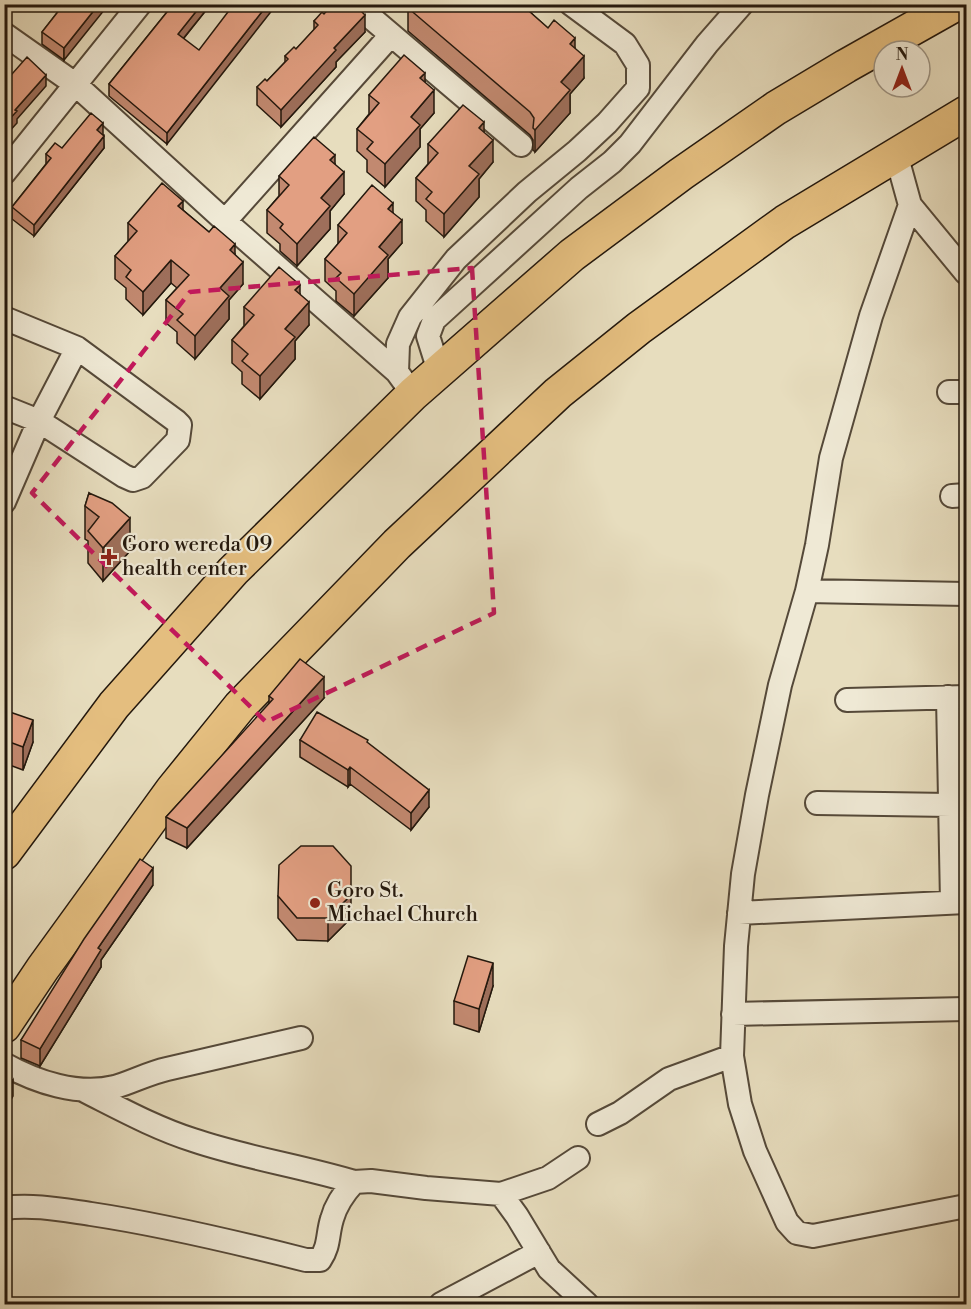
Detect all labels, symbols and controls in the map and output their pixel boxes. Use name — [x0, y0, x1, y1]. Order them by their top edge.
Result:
north arrow — [872, 39, 932, 99]
text: N — [896, 45, 909, 65]
place label: Goro wereda 09 health center — [122, 532, 272, 582]
marker: Goro wereda 09 health center — [100, 548, 118, 566]
place label: Goro St. Michael Church — [327, 878, 478, 928]
marker: Goro St. Michael Church — [308, 896, 322, 910]

